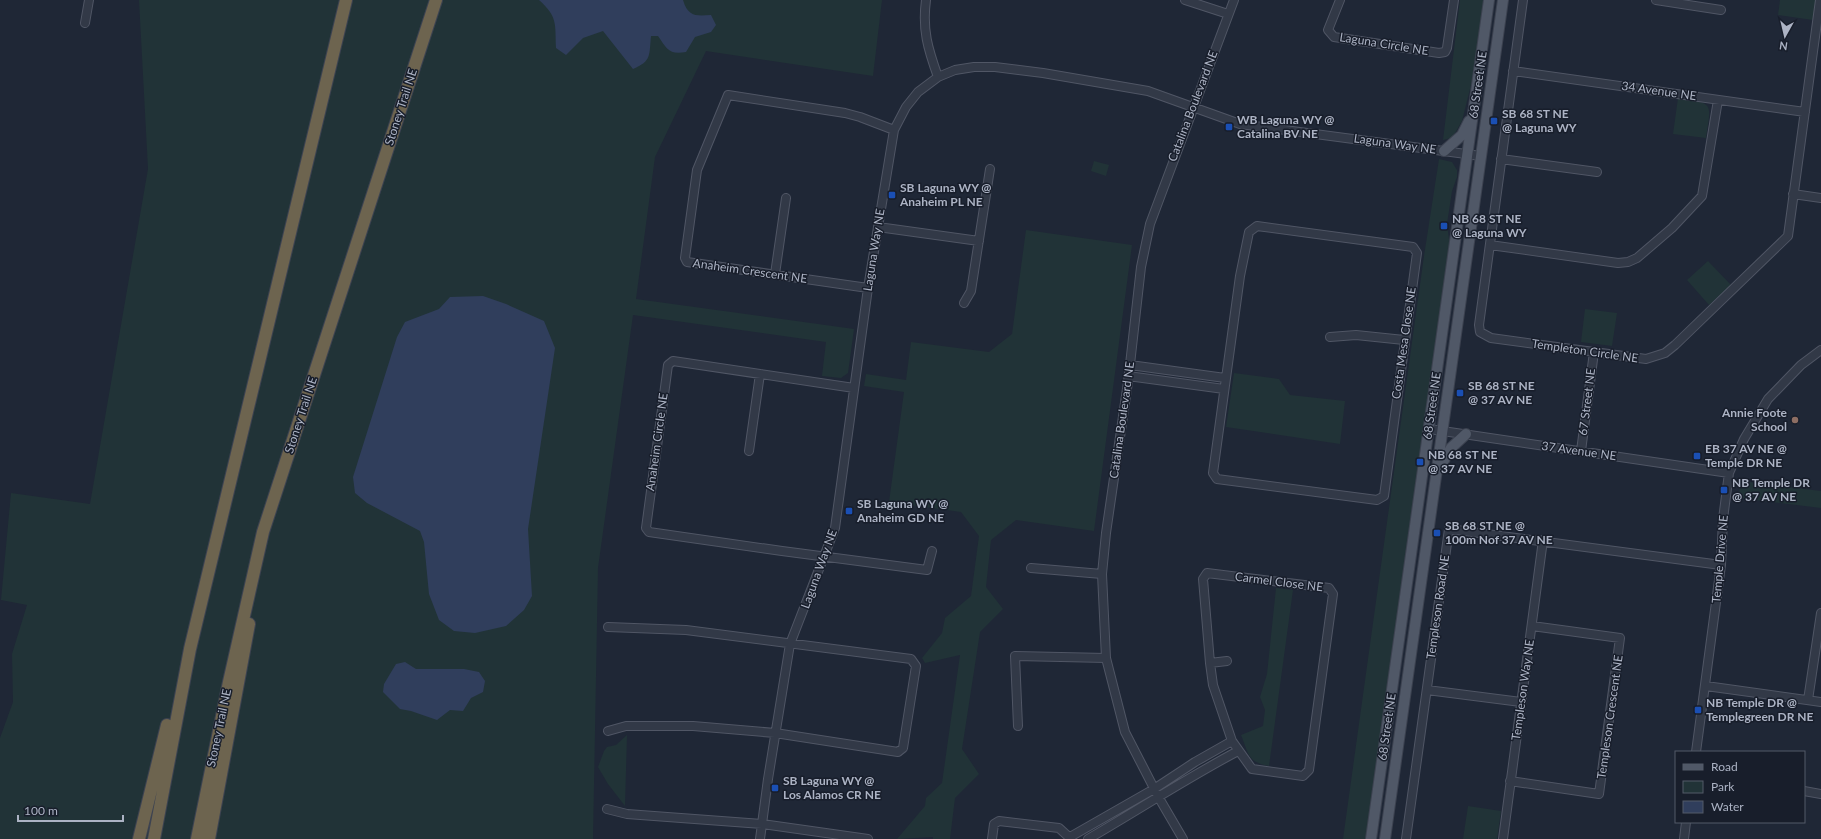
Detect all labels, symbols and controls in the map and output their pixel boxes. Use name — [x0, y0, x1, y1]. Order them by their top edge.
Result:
north arrow — [1765, 16, 1805, 56]
street label: Laguna Circle NE — [1339, 29, 1430, 58]
text: N — [1778, 39, 1789, 53]
street label: Catalina Boulevard NE — [1164, 48, 1221, 164]
street label: 68 Street NE — [1465, 50, 1490, 120]
street label: Stoney Trail NE — [381, 67, 420, 147]
street label: 34 Avenue NE — [1621, 78, 1698, 103]
place label: SB 68 ST NE @ Laguna WY — [1502, 106, 1577, 135]
place label: WB Laguna WY @ Catalina BV NE — [1237, 112, 1335, 141]
marker: SB 68 ST NE @ Laguna WY — [1489, 116, 1499, 126]
marker: WB Laguna WY @ Catalina BV NE — [1224, 122, 1234, 132]
street label: Laguna Way NE — [1353, 130, 1437, 157]
place label: SB Laguna WY @ Anaheim PL NE — [899, 180, 991, 209]
marker: SB Laguna WY @ Anaheim PL NE — [887, 190, 897, 200]
street label: Laguna Way NE — [860, 208, 887, 292]
place label: NB 68 ST NE @ Laguna WY — [1452, 211, 1527, 240]
marker: NB 68 ST NE @ Laguna WY — [1439, 221, 1449, 231]
street label: Anaheim Crescent NE — [692, 255, 808, 286]
street label: Costa Mesa Close NE — [1388, 286, 1419, 400]
street label: Templeton Circle NE — [1531, 336, 1639, 365]
street label: Catalina Boulevard NE — [1106, 360, 1137, 479]
street label: 67 Street NE — [1575, 367, 1598, 436]
street label: 68 Street NE — [1419, 371, 1444, 441]
street label: Stoney Trail NE — [281, 375, 320, 455]
place label: SB 68 ST NE @ 37 AV NE — [1468, 378, 1535, 407]
marker: SB 68 ST NE @ 37 AV NE — [1455, 388, 1465, 398]
street label: Anaheim Circle NE — [642, 392, 671, 492]
place label: Annie Foote School — [1721, 405, 1788, 434]
marker: Annie Foote School — [1790, 415, 1800, 425]
street label: 37 Avenue NE — [1541, 438, 1618, 463]
place label: EB 37 AV NE @ Temple DR NE — [1705, 441, 1787, 470]
place label: NB 68 ST NE @ 37 AV NE — [1428, 447, 1497, 476]
marker: EB 37 AV NE @ Temple DR NE — [1692, 451, 1702, 461]
marker: NB 68 ST NE @ 37 AV NE — [1415, 457, 1425, 467]
place label: NB Temple DR @ 37 AV NE — [1732, 475, 1810, 504]
marker: NB Temple DR @ 37 AV NE — [1719, 485, 1729, 495]
place label: SB Laguna WY @ Anaheim GD NE — [856, 496, 948, 525]
marker: SB Laguna WY @ Anaheim GD NE — [844, 506, 854, 516]
street label: Temple Drive NE — [1708, 514, 1731, 604]
place label: SB 68 ST NE @ 100m Nof 37 AV NE — [1445, 518, 1553, 547]
street label: Laguna Way NE — [797, 527, 840, 611]
marker: SB 68 ST NE @ 100m Nof 37 AV NE — [1432, 528, 1442, 538]
street label: Templeson Road NE — [1423, 554, 1452, 660]
street label: Carmel Close NE — [1234, 569, 1324, 594]
street label: Templeson Way NE — [1508, 638, 1537, 741]
street label: Templeson Crescent NE — [1593, 654, 1626, 780]
street label: Stoney Trail NE — [203, 687, 234, 768]
street label: 68 Street NE — [1374, 692, 1399, 762]
place label: NB Temple DR @ Templegreen DR NE — [1706, 695, 1814, 724]
marker: NB Temple DR @ Templegreen DR NE — [1693, 705, 1703, 715]
legend — [1675, 751, 1805, 823]
text: Road — [1711, 759, 1738, 774]
place label: SB Laguna WY @ Los Alamos CR NE — [783, 773, 881, 802]
text: Park — [1711, 779, 1735, 794]
marker: SB Laguna WY @ Los Alamos CR NE — [770, 783, 780, 793]
scale bar — [18, 797, 123, 823]
text: Water — [1711, 799, 1744, 814]
text: 100 m — [24, 803, 58, 818]

